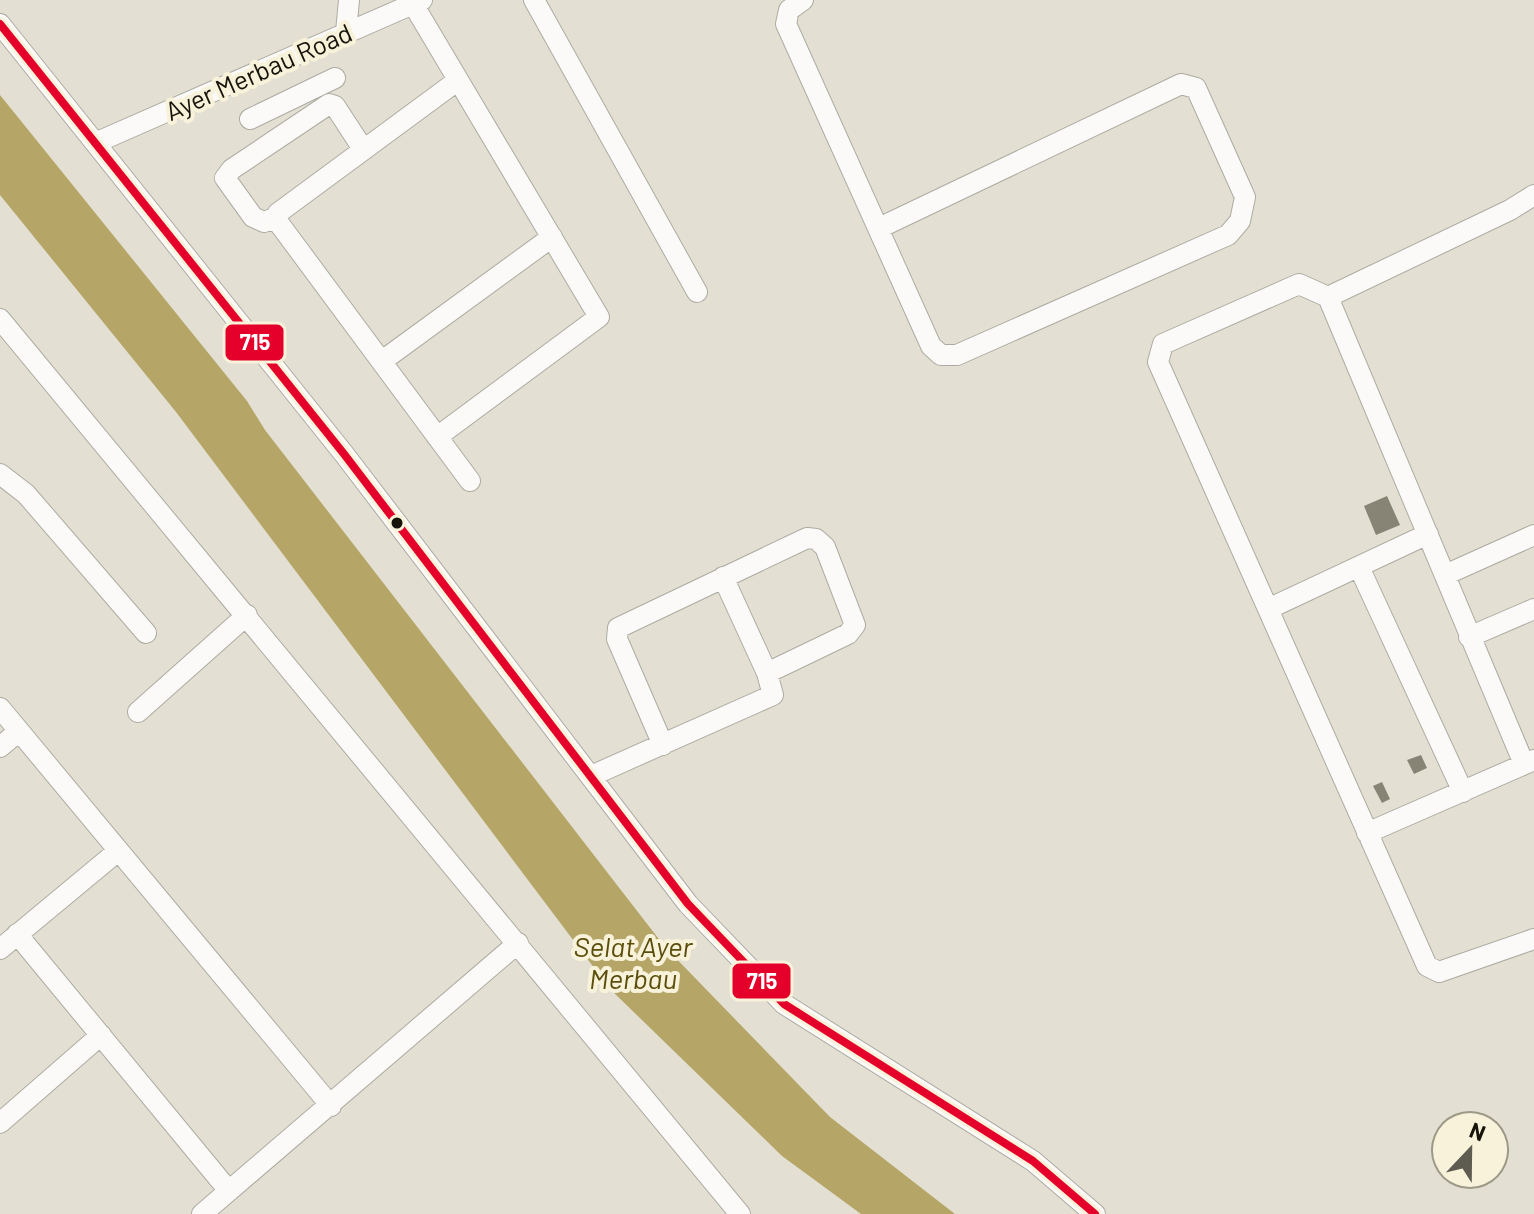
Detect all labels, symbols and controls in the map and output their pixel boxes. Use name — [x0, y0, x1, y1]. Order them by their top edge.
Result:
street label: Ayer Merbau Road — [160, 16, 356, 126]
line badge: 715 — [224, 323, 285, 362]
text: 715 — [240, 328, 270, 354]
unlabelled marker — [389, 515, 405, 531]
water label: Selat Ayer Merbau — [574, 929, 694, 995]
line badge: 715 — [731, 962, 792, 1000]
text: 715 — [747, 967, 777, 993]
north arrow — [1430, 1110, 1510, 1190]
text: N — [1466, 1116, 1490, 1145]

